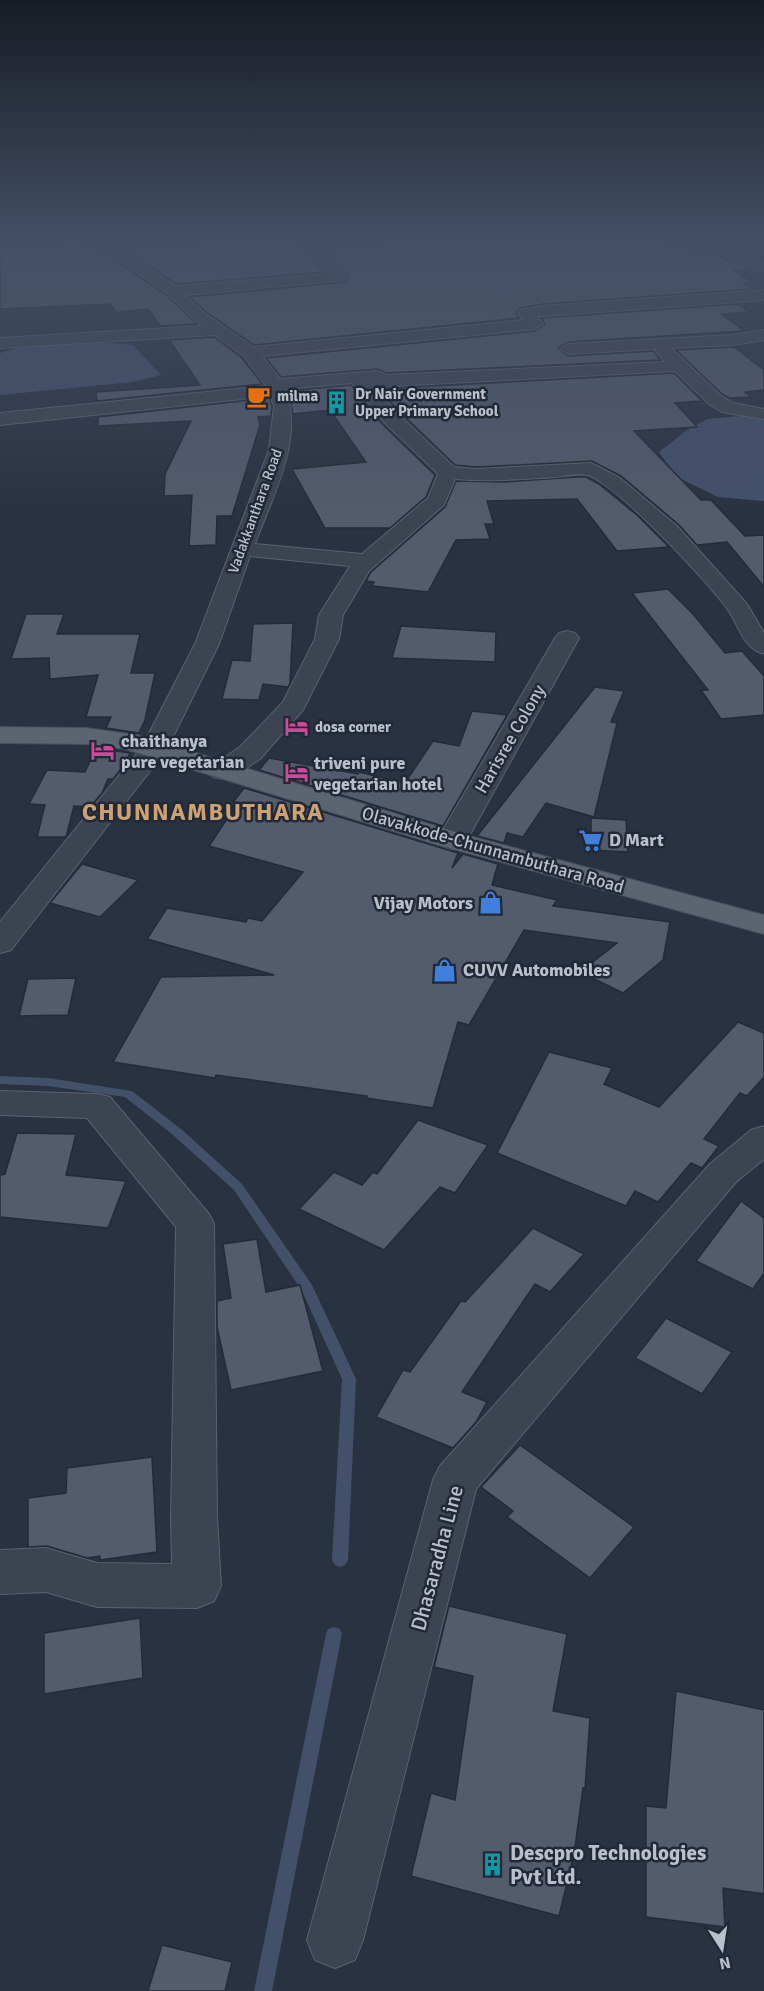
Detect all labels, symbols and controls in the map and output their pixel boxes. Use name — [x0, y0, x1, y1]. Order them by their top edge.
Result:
cafe icon: milma — [246, 383, 272, 409]
place label: Dr Nair Government Upper Primary School — [355, 385, 499, 420]
place label: milma — [277, 387, 318, 405]
building icon: Dr Nair Government Upper Primary School — [324, 390, 350, 416]
street label: Vadakkanthara Road — [224, 446, 286, 576]
street label: Harisree Colony — [470, 680, 550, 797]
hotel icon: dosa corner — [284, 714, 310, 740]
place label: dosa corner — [315, 718, 391, 736]
place label: chaithanya pure vegetarian — [121, 730, 244, 773]
hotel icon: chaithanya pure vegetarian — [90, 738, 116, 764]
place label: triveni pure vegetarian hotel — [313, 752, 443, 795]
hotel icon: triveni pure vegetarian hotel — [283, 760, 309, 786]
district label: CHUNNAMBUTHARA — [82, 797, 324, 827]
street label: Olavakkode-Chunnambuthara Road — [359, 802, 627, 898]
supermarket icon: D Mart — [578, 827, 604, 853]
place label: D Mart — [609, 829, 664, 851]
shop icon: Vijay Motors — [478, 890, 504, 916]
place label: Vijay Motors — [374, 892, 473, 914]
shop icon: CUVV Automobiles — [432, 957, 458, 983]
place label: CUVV Automobiles — [463, 959, 610, 981]
street label: Dhasaradha Line — [405, 1482, 469, 1634]
place label: Descpro Technologies Pvt Ltd. — [510, 1840, 706, 1890]
building icon: Descpro Technologies Pvt Ltd. — [479, 1852, 505, 1878]
north arrow — [692, 1919, 752, 1979]
text: N — [717, 1952, 732, 1974]

